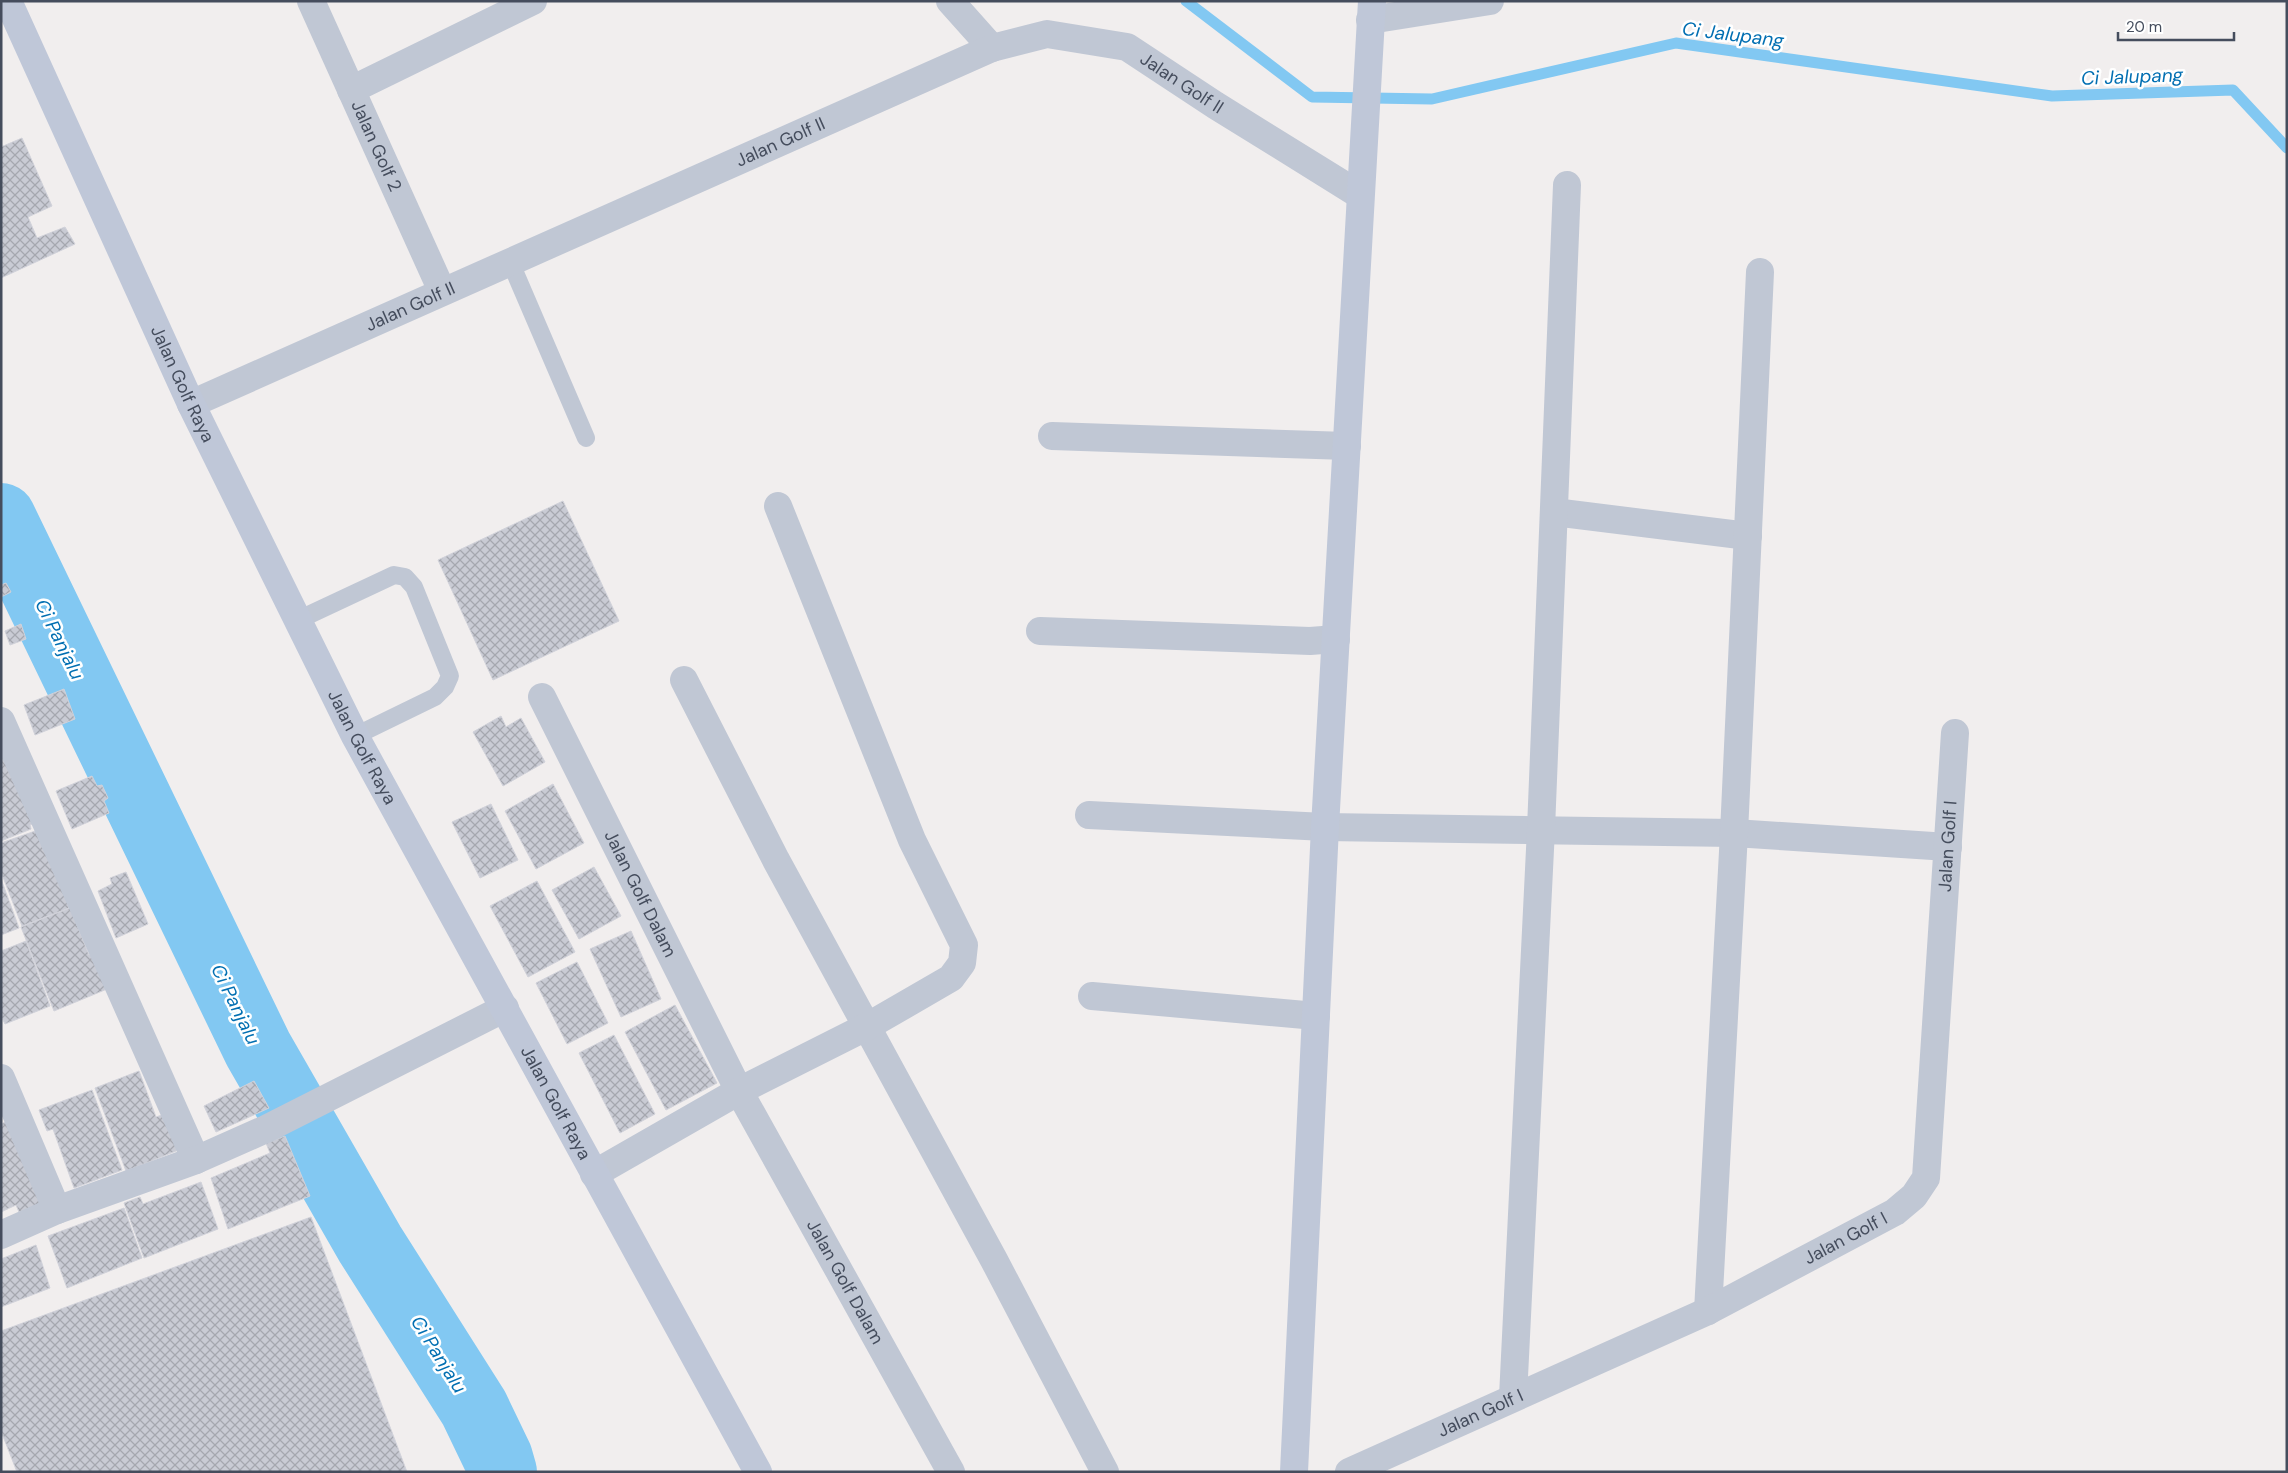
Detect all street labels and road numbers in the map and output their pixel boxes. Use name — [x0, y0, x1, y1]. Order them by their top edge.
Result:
street label: Jalan Golf II — [1135, 47, 1228, 119]
street label: Jalan Golf 2 — [345, 97, 407, 195]
street label: Jalan Golf II — [732, 112, 829, 172]
street label: Jalan Golf II — [362, 276, 459, 337]
street label: Jalan Golf Raya — [145, 322, 220, 447]
street label: Jalan Golf Raya — [322, 686, 402, 809]
street label: Jalan Golf I — [1933, 800, 1963, 893]
street label: Jalan Golf Dalam — [599, 826, 682, 961]
street label: Jalan Golf Raya — [515, 1042, 597, 1164]
street label: Jalan Golf I — [1800, 1206, 1891, 1270]
street label: Jalan Golf Dalam — [801, 1215, 890, 1349]
street label: Jalan Golf I — [1434, 1383, 1527, 1443]

